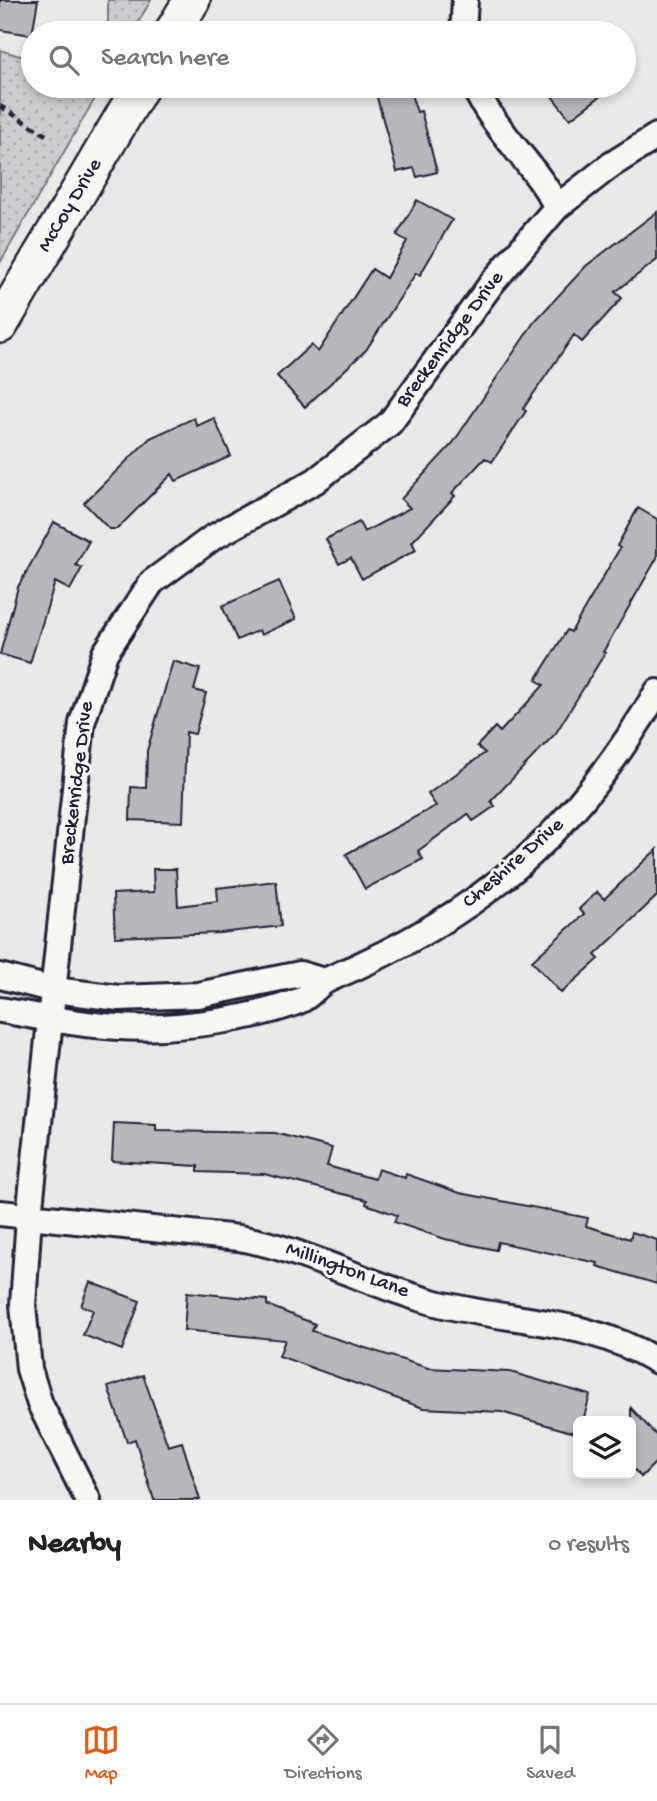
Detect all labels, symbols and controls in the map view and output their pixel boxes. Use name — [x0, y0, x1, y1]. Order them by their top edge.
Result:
search box — [21, 21, 636, 98]
icon: search — [45, 41, 83, 79]
text: Search here — [101, 44, 229, 75]
street label: McCoy Drive — [33, 154, 109, 257]
street label: Breckenridge Drive — [391, 266, 511, 414]
street label: Breckenridge Drive — [55, 699, 101, 867]
street label: Cheshire Drive — [458, 812, 571, 915]
street label: Millington Lane — [282, 1237, 413, 1305]
map controls — [573, 1416, 636, 1479]
button: layers — [573, 1416, 636, 1479]
text: Nearby — [28, 1528, 121, 1563]
text: 0 results — [548, 1532, 629, 1559]
tab: Map — [82, 1721, 120, 1786]
tab: Directions — [285, 1721, 362, 1786]
tab: Saved — [526, 1721, 575, 1786]

